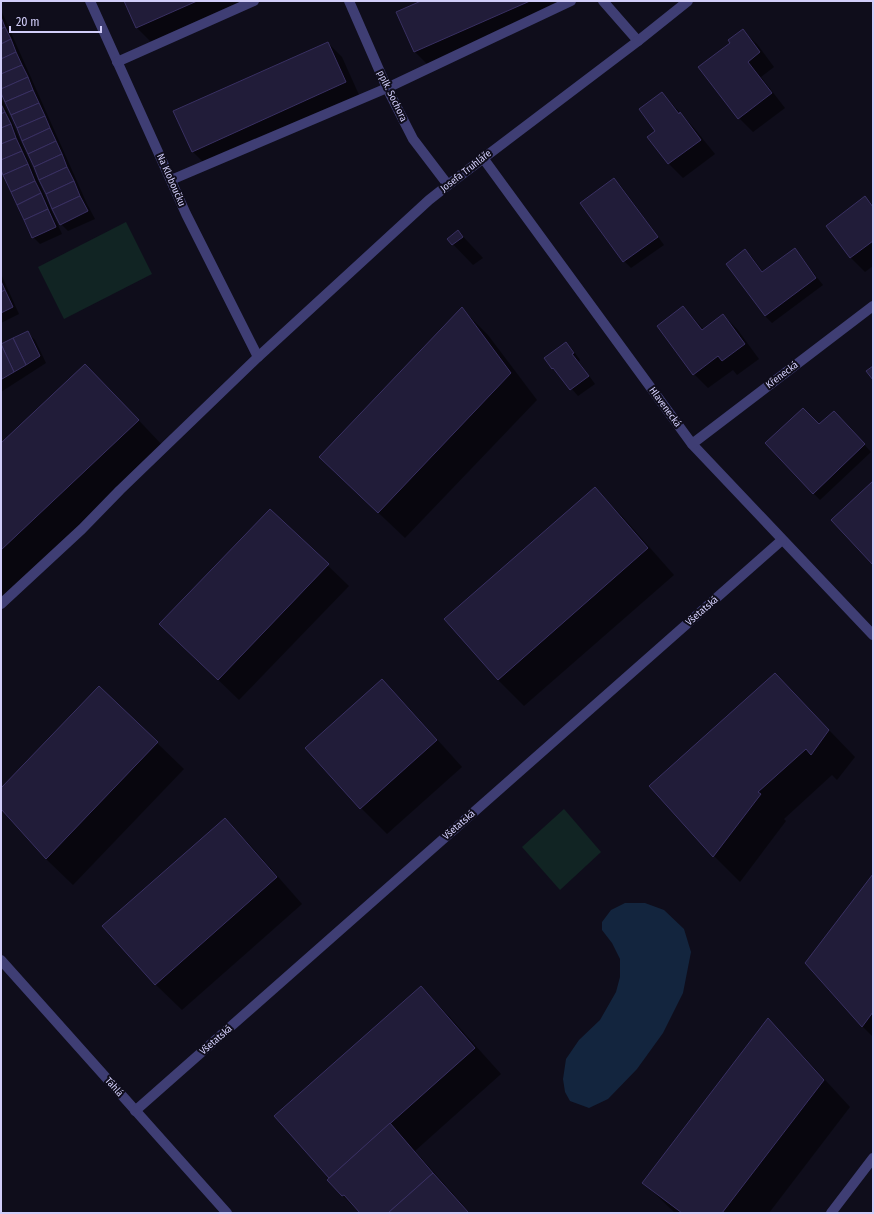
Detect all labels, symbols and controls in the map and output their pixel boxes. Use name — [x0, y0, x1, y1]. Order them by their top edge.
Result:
scale bar — [10, 8, 101, 34]
text: 20 m — [16, 15, 40, 29]
street label: pplk. Sochora — [374, 68, 410, 124]
street label: Josefa Truhláře — [438, 147, 494, 195]
street label: Na Kloboučku — [154, 152, 188, 208]
street label: Křenecká — [763, 359, 801, 391]
street label: Hlavenecká — [646, 385, 684, 429]
street label: Všetatská — [683, 594, 721, 628]
street label: Všetatská — [440, 808, 478, 842]
street label: Všetatská — [197, 1023, 235, 1057]
street label: Táhlá — [102, 1075, 126, 1099]

